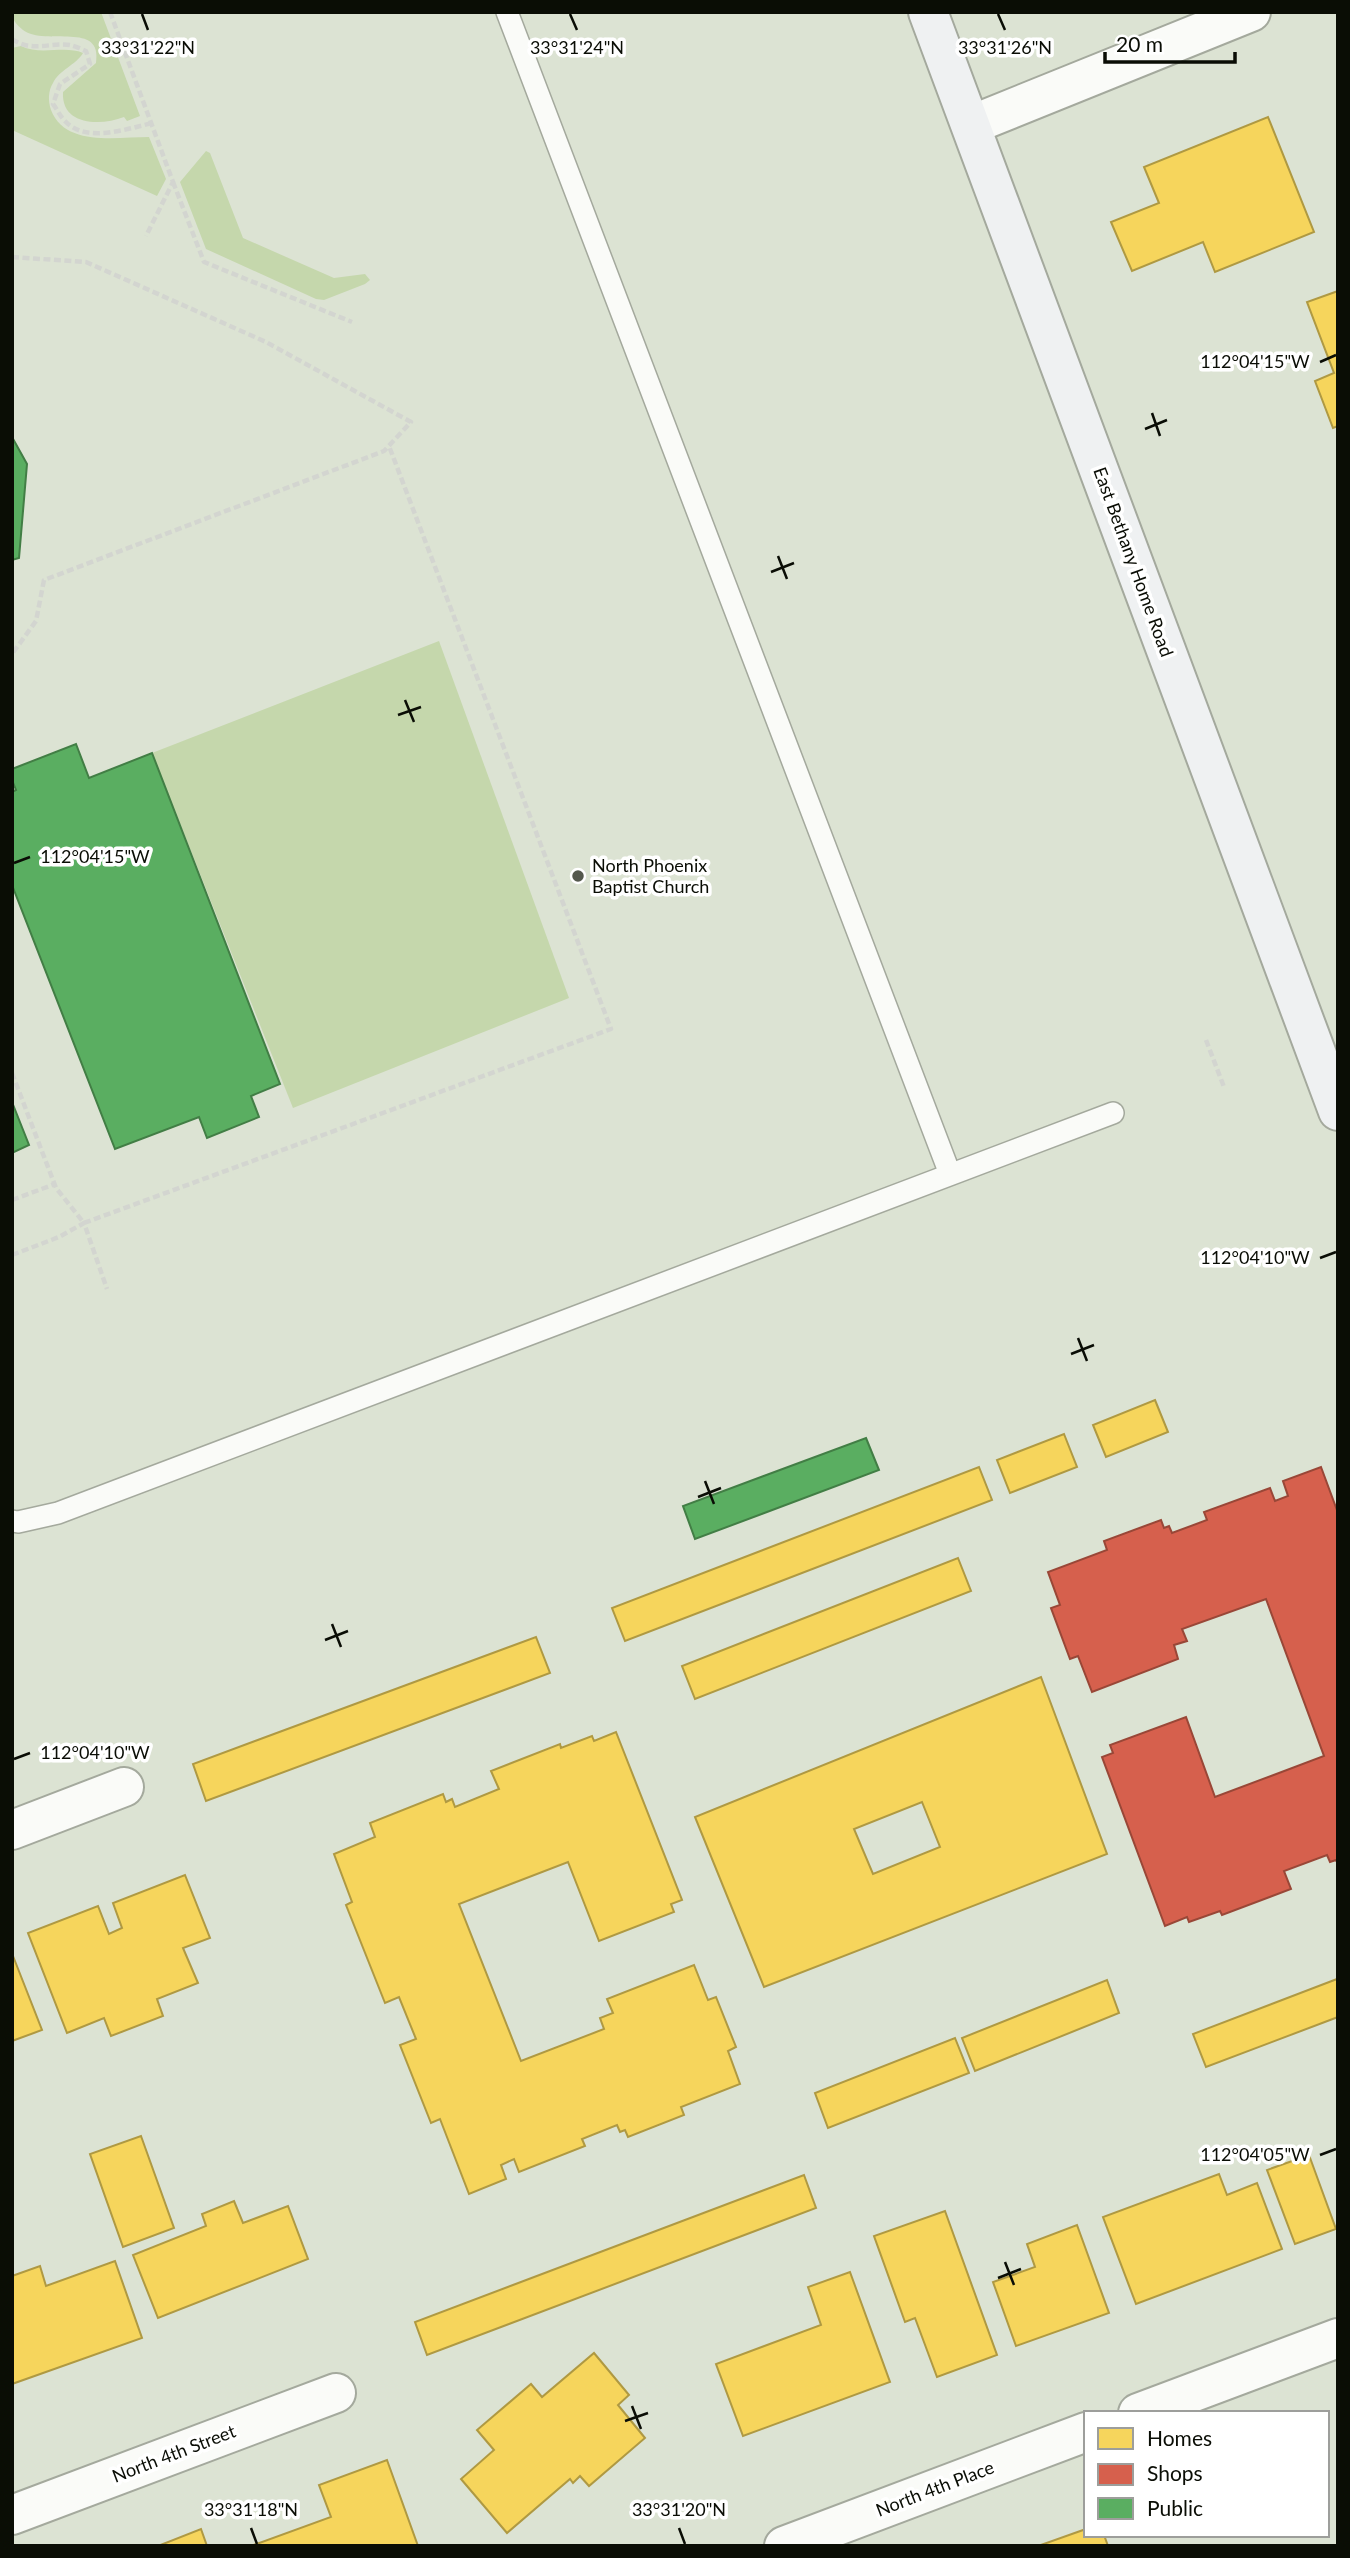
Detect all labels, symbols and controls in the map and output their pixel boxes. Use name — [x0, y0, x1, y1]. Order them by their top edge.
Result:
scale bar — [1105, 21, 1234, 65]
text: 20 m — [1116, 31, 1163, 56]
text: 33°31'22"N — [101, 36, 195, 58]
text: 33°31'24"N — [530, 36, 624, 58]
text: 33°31'26"N — [958, 36, 1052, 58]
text: 112°04'15"W — [1200, 350, 1310, 372]
street label: East Bethany Home Road — [1089, 464, 1179, 660]
text: 112°04'15"W — [40, 845, 150, 867]
place label: North Phoenix Baptist Church — [592, 854, 709, 897]
marker: North Phoenix Baptist Church — [570, 868, 586, 884]
text: 112°04'10"W — [1200, 1246, 1310, 1268]
text: 112°04'10"W — [40, 1741, 150, 1763]
text: 112°04'05"W — [1200, 2143, 1310, 2165]
legend — [1084, 2411, 1329, 2537]
street label: North 4th Street — [109, 2419, 239, 2487]
text: Homes — [1147, 2425, 1212, 2450]
street label: North 4th Place — [872, 2455, 997, 2521]
text: Shops — [1147, 2460, 1203, 2485]
text: Public — [1147, 2495, 1203, 2520]
text: 33°31'18"N — [204, 2498, 298, 2520]
text: 33°31'20"N — [632, 2498, 726, 2520]

